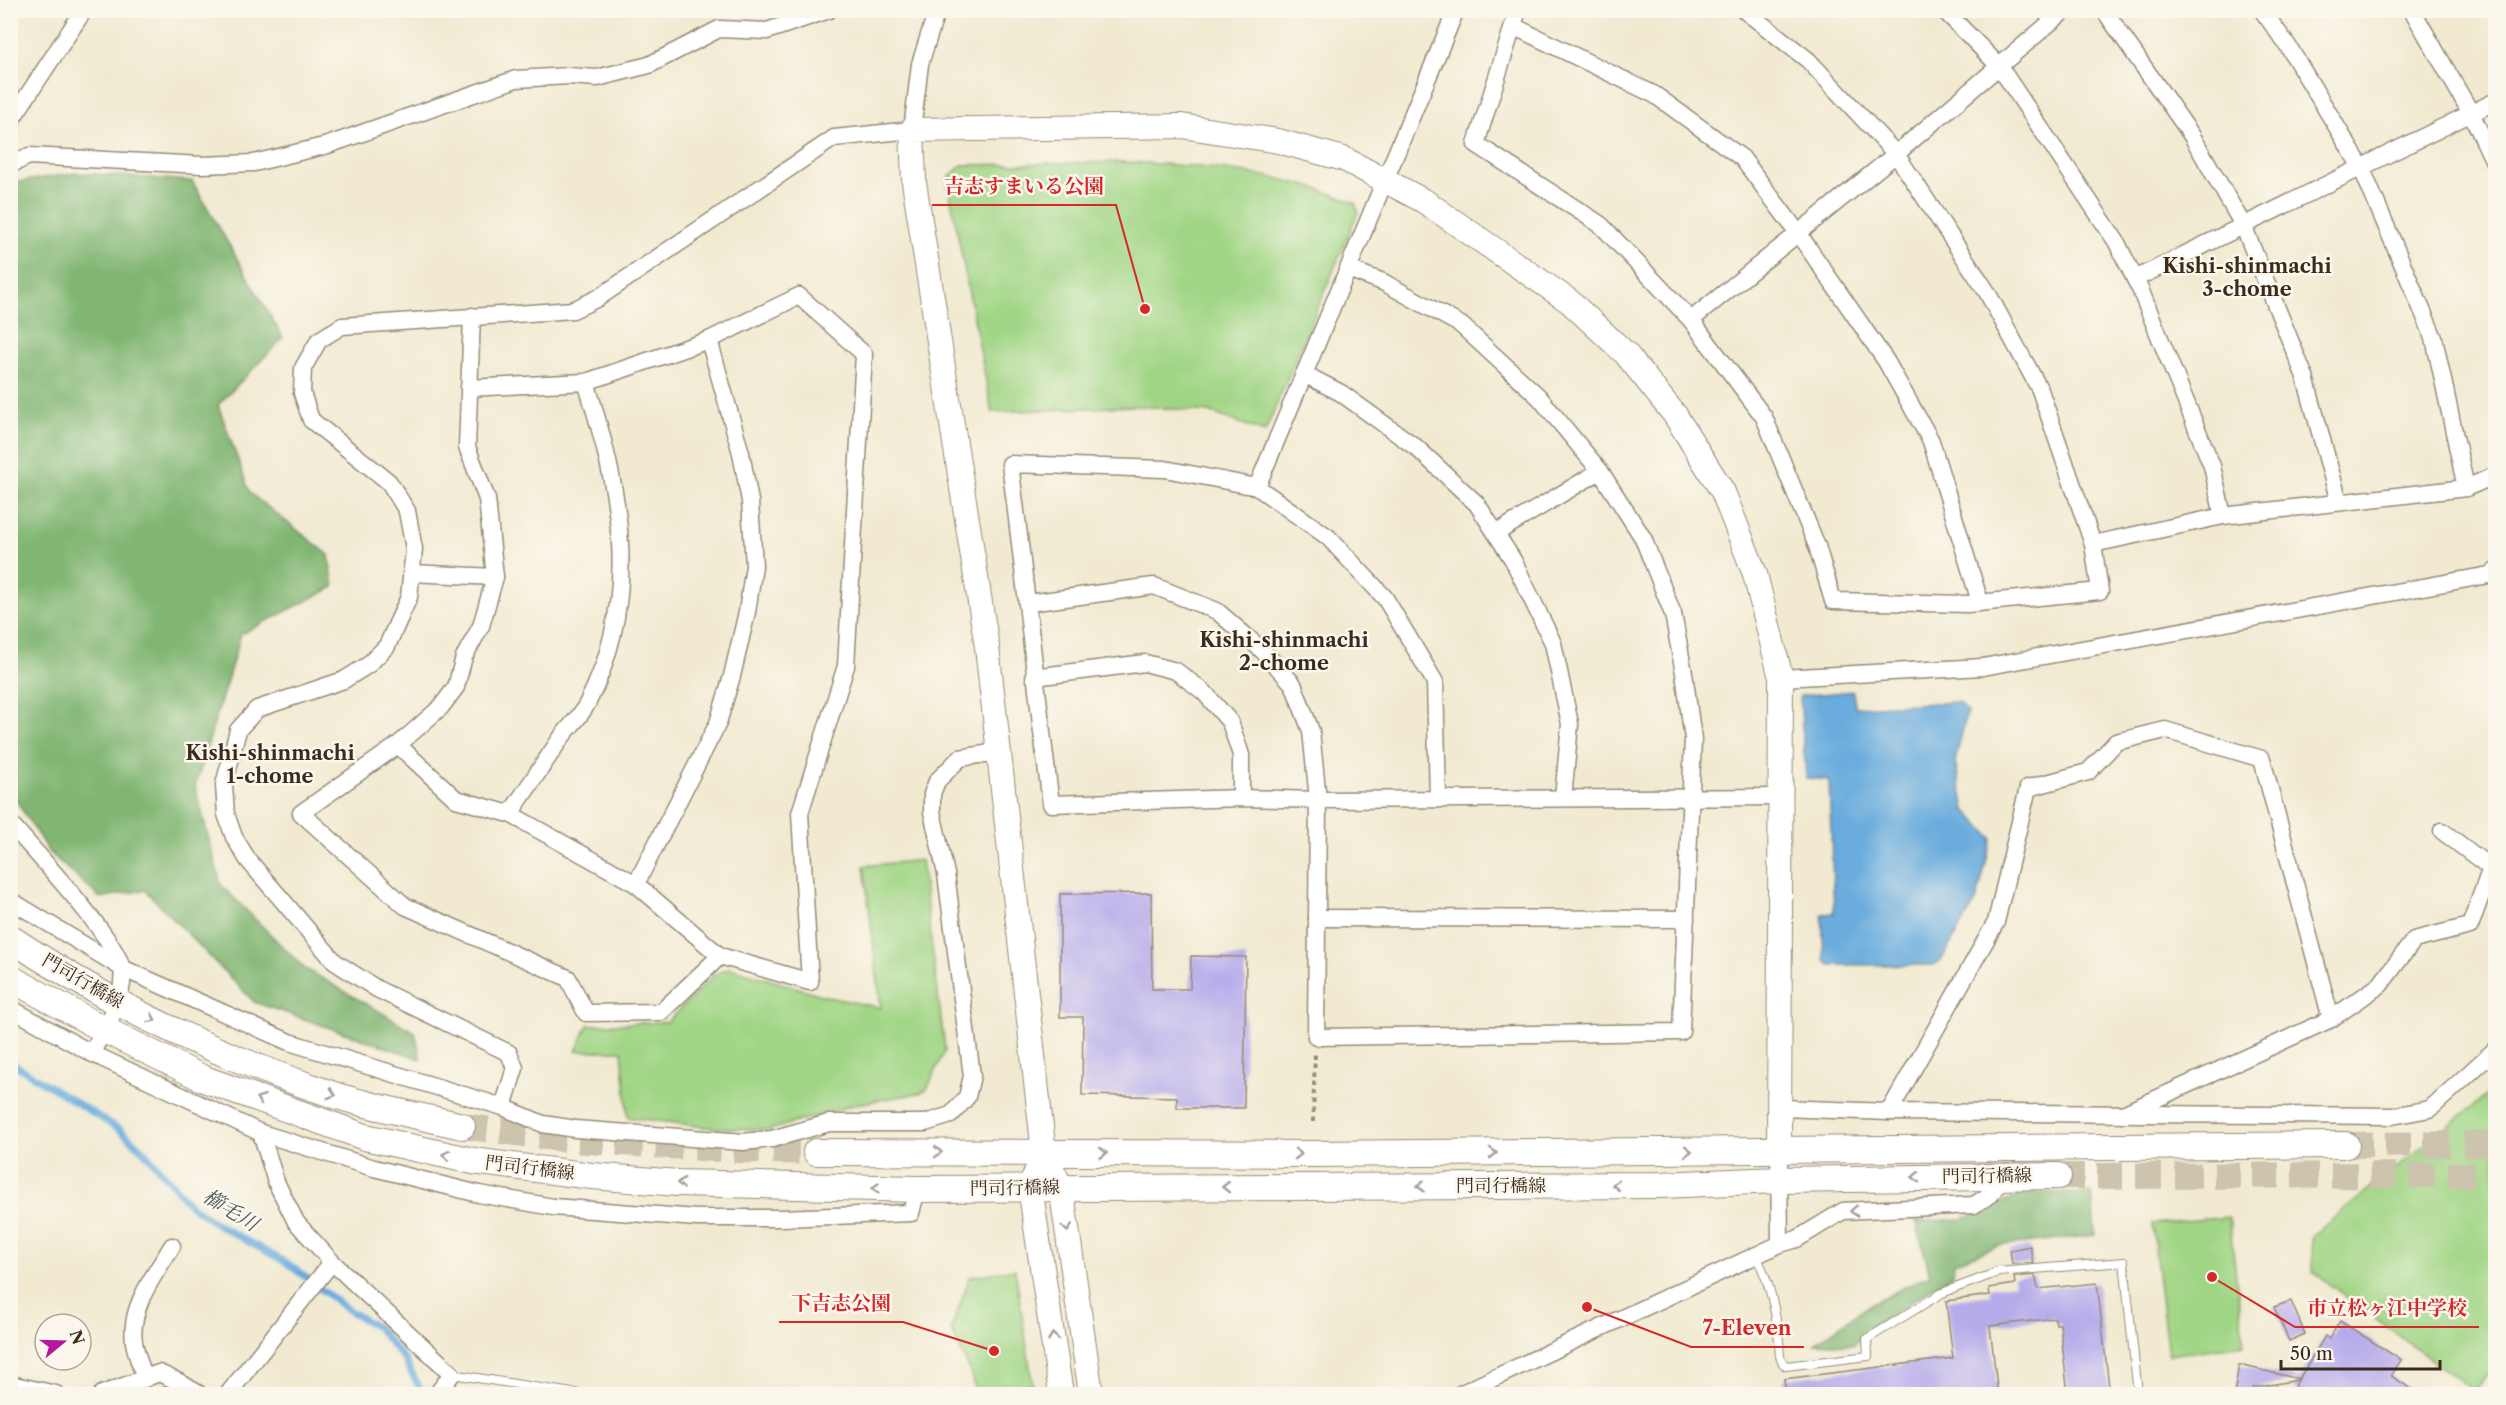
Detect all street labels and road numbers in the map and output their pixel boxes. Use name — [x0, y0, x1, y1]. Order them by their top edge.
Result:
street label: 門司行橋線 — [39, 949, 127, 1013]
street label: 門司行橋線 — [484, 1152, 576, 1184]
street label: 門司行橋線 — [1942, 1164, 2032, 1188]
street label: 門司行橋線 — [1456, 1175, 1546, 1197]
street label: 門司行橋線 — [970, 1176, 1060, 1200]

